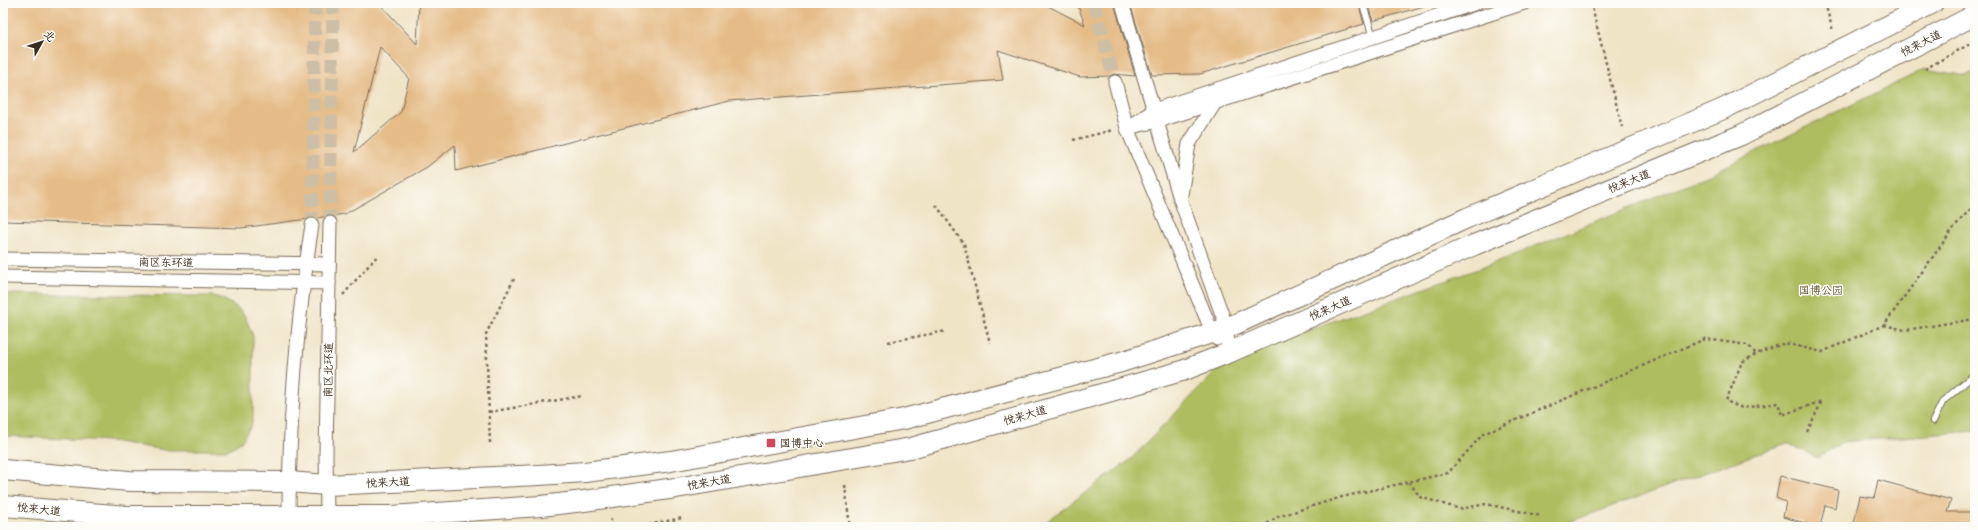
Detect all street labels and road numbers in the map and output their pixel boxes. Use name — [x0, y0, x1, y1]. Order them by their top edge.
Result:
street label: 悦来大道 — [1898, 27, 1944, 59]
street label: 悦来大道 — [1606, 166, 1652, 196]
street label: 南区东环道 — [138, 255, 194, 269]
street label: 悦来大道 — [1307, 293, 1353, 323]
street label: 南区北环道 — [321, 342, 335, 398]
street label: 悦来大道 — [1002, 402, 1048, 428]
street label: 悦来大道 — [686, 471, 732, 493]
street label: 悦来大道 — [366, 474, 410, 490]
street label: 悦来大道 — [16, 500, 62, 518]

